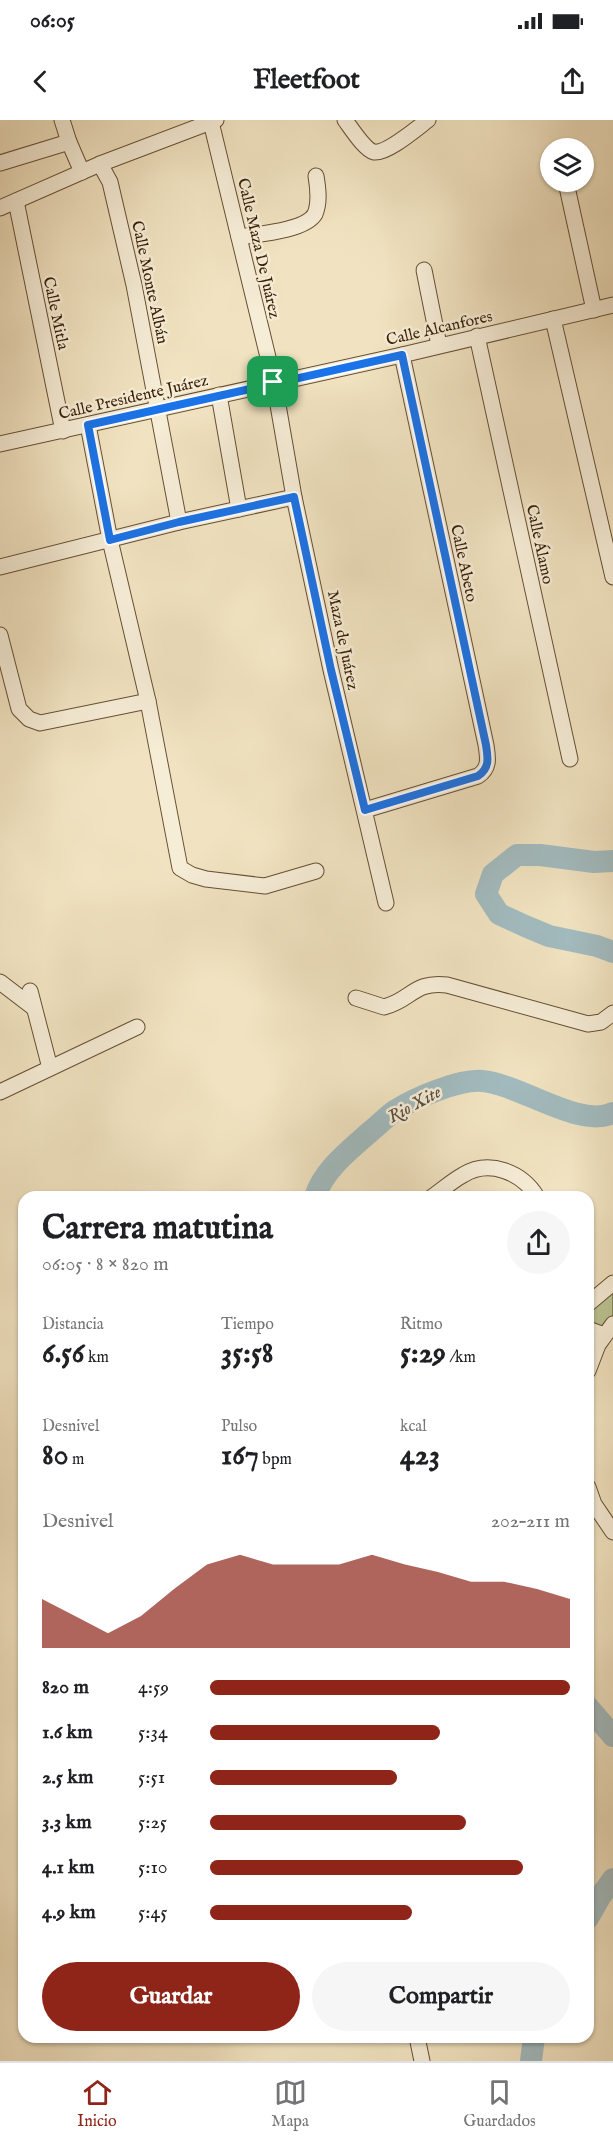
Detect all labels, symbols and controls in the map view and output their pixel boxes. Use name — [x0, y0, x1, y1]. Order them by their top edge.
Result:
text: 06:05 — [30, 7, 75, 35]
text: Fleetfoot — [253, 64, 360, 98]
icon: back — [24, 65, 57, 98]
icon: share — [556, 65, 589, 98]
map controls — [540, 138, 594, 192]
button: layers — [540, 138, 594, 192]
street label: Calle Maza De Juárez — [232, 176, 284, 320]
street label: Calle Monte Albán — [126, 219, 172, 346]
street label: Calle Mitla — [38, 275, 73, 352]
street label: Calle Alcanfores — [384, 307, 495, 351]
pin — [247, 356, 298, 407]
icon: arrive — [256, 365, 289, 398]
street label: Calle Presidente Juárez — [57, 371, 210, 425]
street label: Calle Álamo — [521, 502, 559, 586]
street label: Calle Abeto — [445, 523, 481, 604]
street label: Maza de Juárez — [322, 589, 362, 692]
water label: Rio Xite — [384, 1081, 446, 1129]
text: Carrera matutina — [42, 1208, 273, 1250]
button: share — [507, 1211, 570, 1274]
text: 06:05 · 8 × 820 m — [42, 1252, 169, 1277]
text: Distancia — [42, 1315, 104, 1335]
text: Tiempo — [221, 1315, 274, 1335]
text: Ritmo — [400, 1315, 443, 1335]
text: 6.56 — [42, 1335, 85, 1373]
text: 35:58 — [221, 1335, 274, 1373]
text: 5:29 — [400, 1335, 446, 1373]
text: km — [85, 1348, 109, 1368]
text: /km — [446, 1348, 476, 1368]
text: Desnivel — [42, 1417, 99, 1437]
text: Pulso — [221, 1417, 257, 1437]
text: kcal — [400, 1417, 427, 1437]
text: 80 — [42, 1437, 69, 1475]
text: 167 — [221, 1437, 259, 1475]
text: 423 — [400, 1437, 440, 1475]
text: m — [69, 1450, 84, 1470]
text: bpm — [259, 1450, 292, 1470]
text: Desnivel — [42, 1509, 114, 1534]
text: 202–211 m — [491, 1509, 570, 1534]
text: 820 m — [42, 1675, 89, 1700]
text: 4:59 — [138, 1675, 169, 1700]
text: 1.6 km — [42, 1720, 93, 1745]
text: 5:34 — [138, 1720, 168, 1745]
text: 2.5 km — [42, 1765, 93, 1790]
text: 5:51 — [138, 1765, 165, 1790]
text: 3.3 km — [42, 1810, 92, 1835]
text: 5:25 — [138, 1810, 167, 1835]
text: 4.1 km — [42, 1855, 95, 1880]
text: 5:10 — [138, 1855, 168, 1880]
text: 4.9 km — [42, 1900, 96, 1925]
text: 5:45 — [138, 1900, 168, 1925]
button: Guardar — [42, 1962, 300, 2031]
button: Compartir — [312, 1962, 570, 2031]
tab: Inicio — [77, 2076, 117, 2132]
tab: Mapa — [271, 2076, 309, 2132]
tab: Guardados — [464, 2076, 536, 2132]

